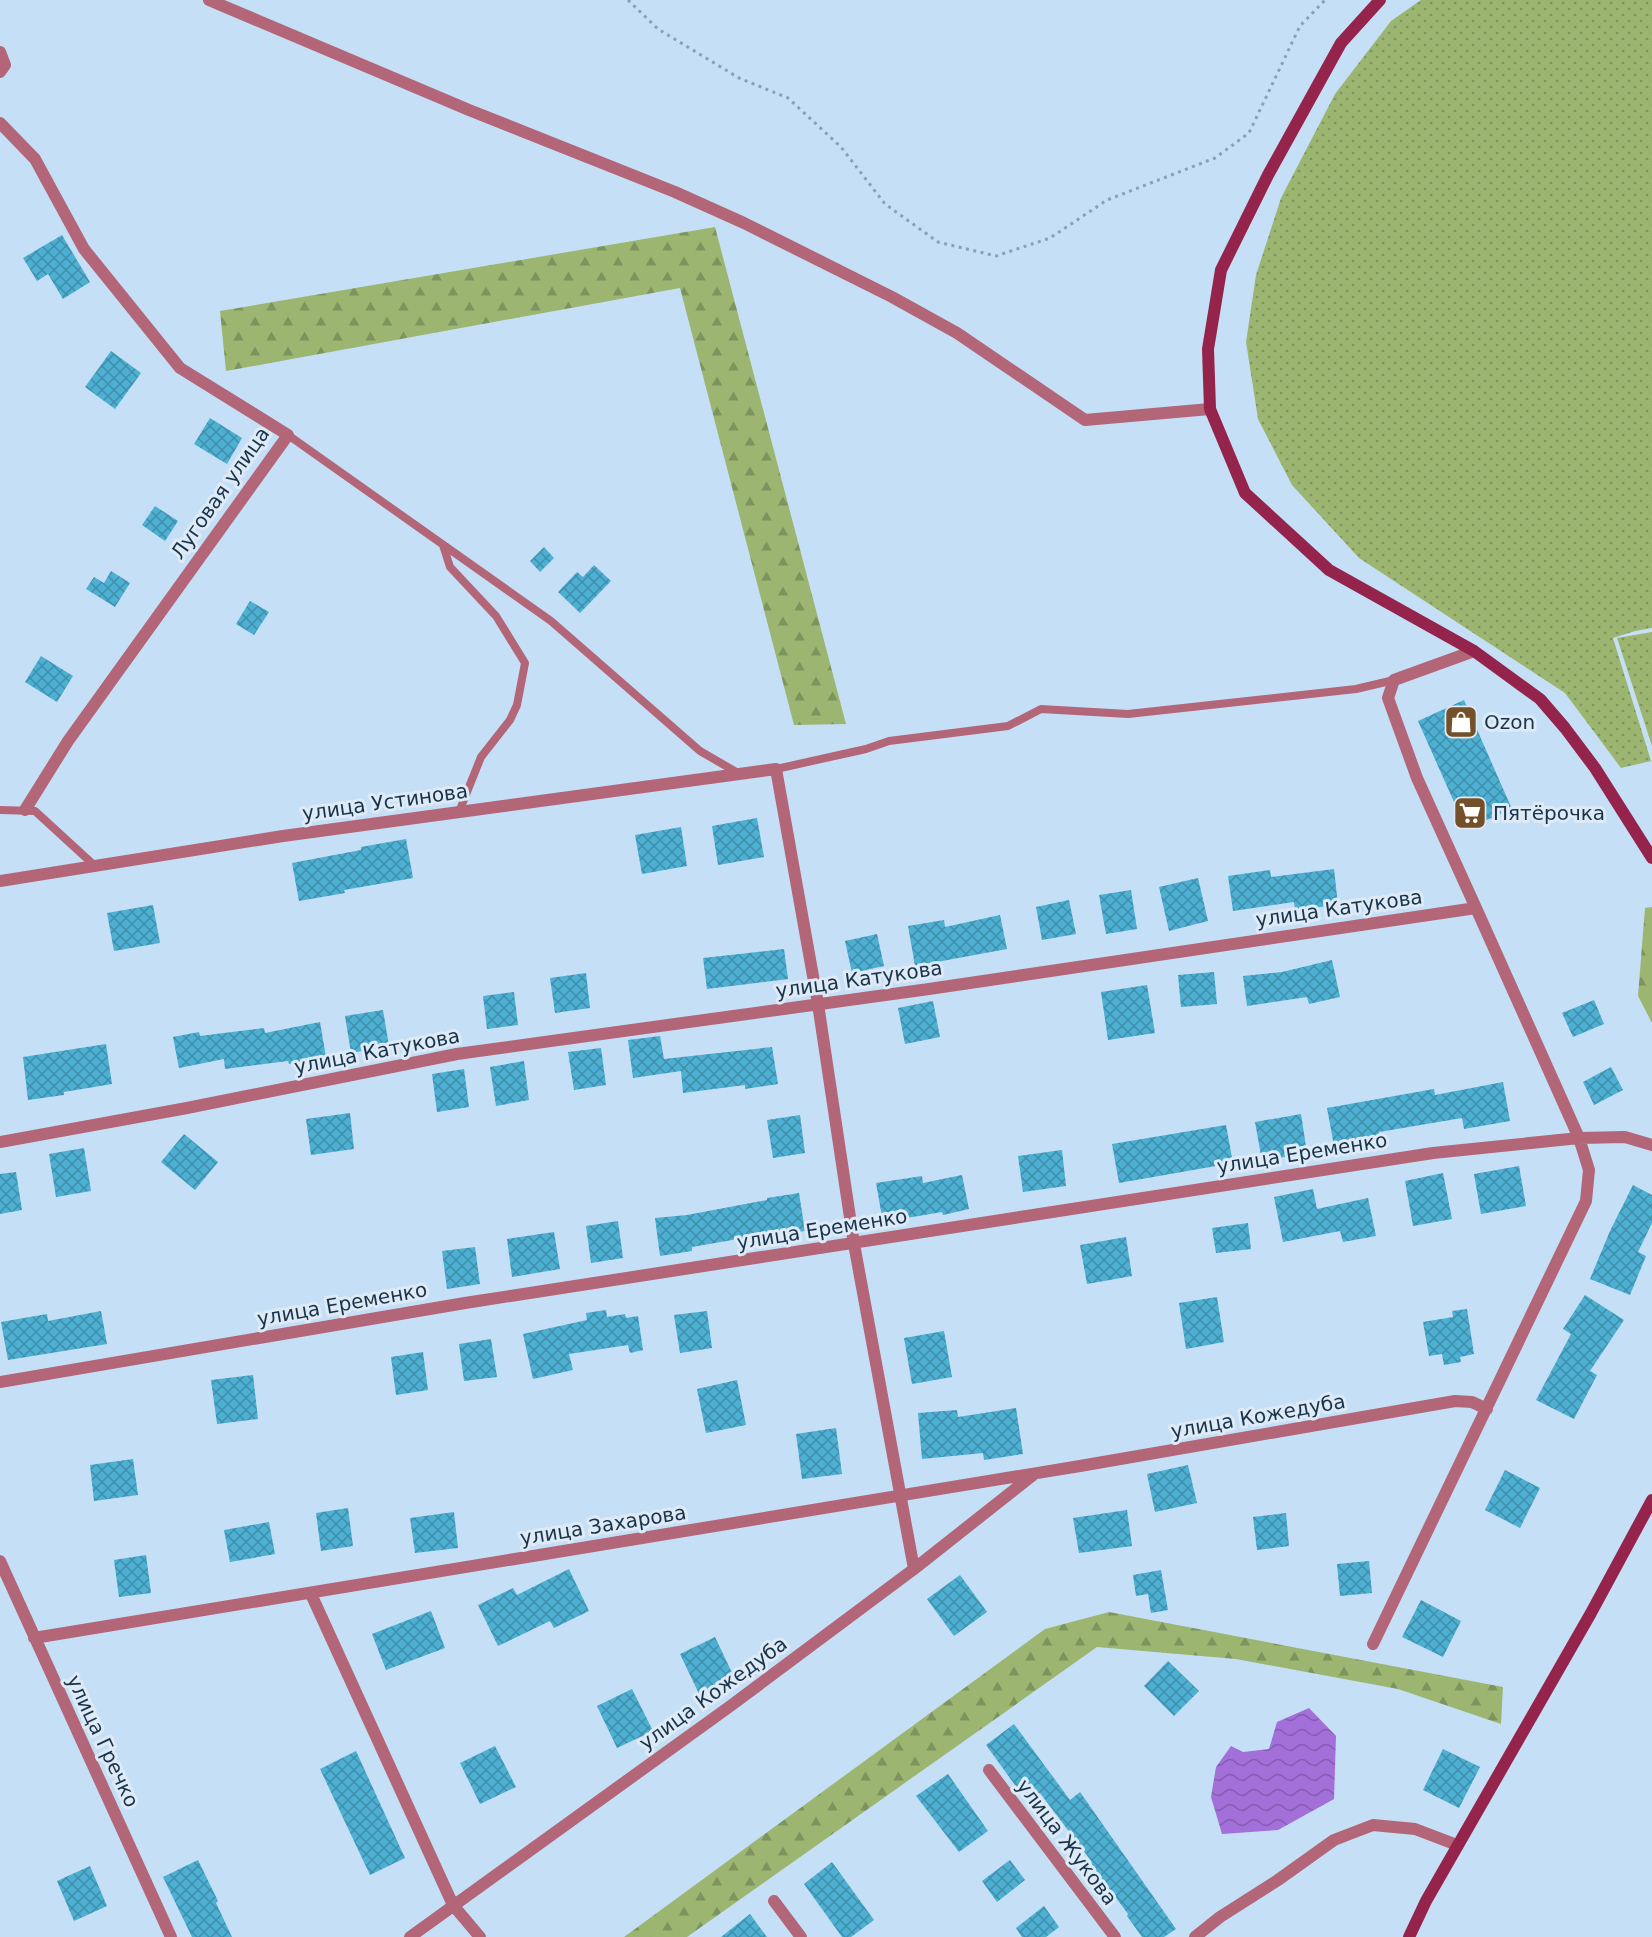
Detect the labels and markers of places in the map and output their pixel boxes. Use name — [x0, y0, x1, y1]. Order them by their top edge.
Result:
shop icon: Ozon — [1443, 704, 1479, 740]
place label: Ozon — [1484, 710, 1535, 734]
supermarket icon: Пятёрочка — [1452, 795, 1488, 831]
place label: Пятёрочка — [1493, 801, 1605, 825]

